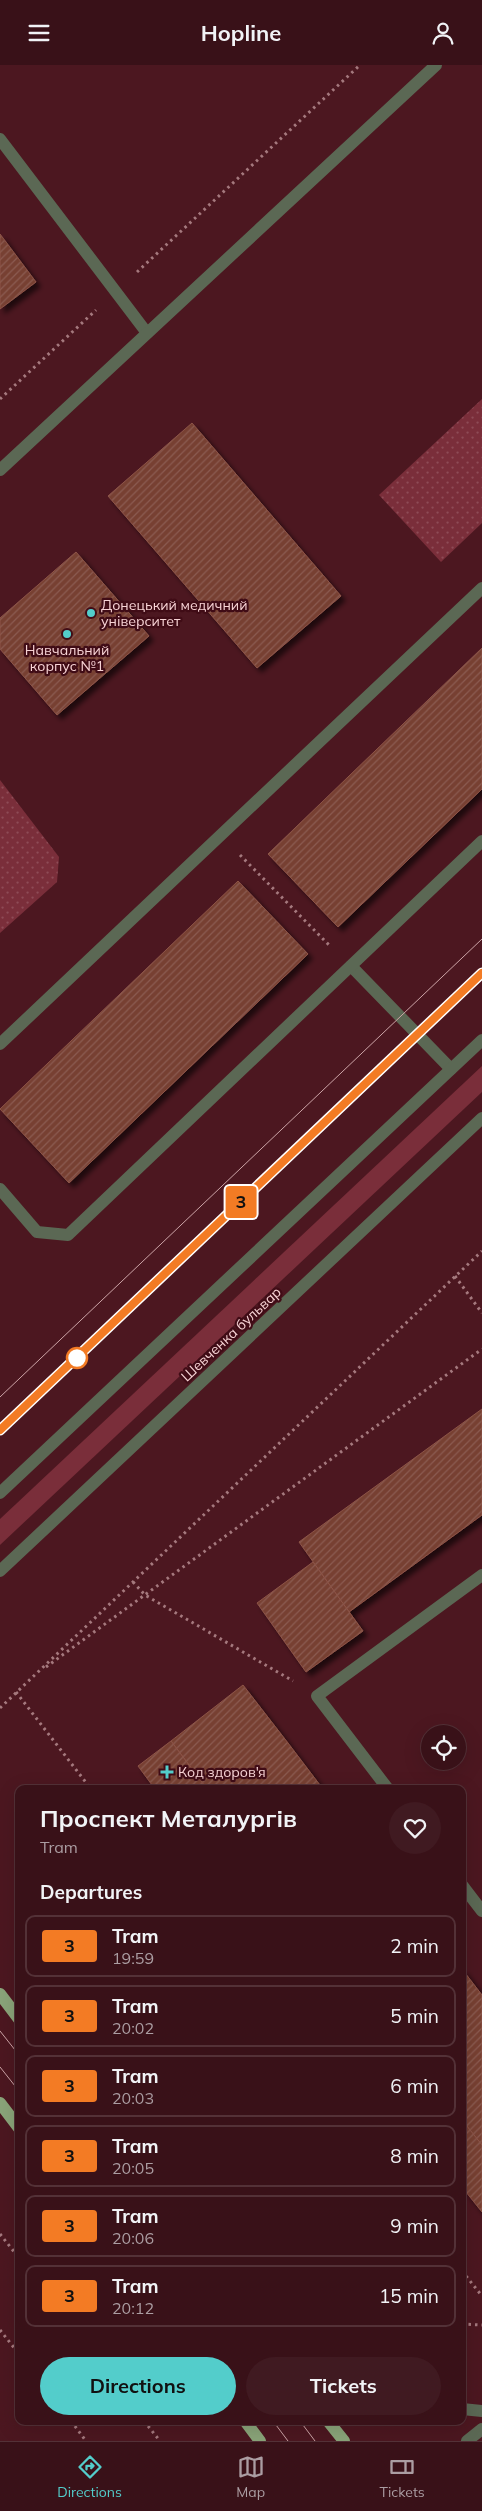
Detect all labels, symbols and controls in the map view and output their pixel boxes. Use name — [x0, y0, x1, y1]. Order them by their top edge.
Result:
icon: menu — [25, 19, 53, 47]
text: Hopline — [201, 19, 281, 47]
icon: person — [429, 19, 457, 47]
place label: Донецький медичний університет — [101, 596, 248, 630]
marker: Донецький медичний університет — [85, 607, 97, 619]
marker: Навчальний корпус №1 — [61, 628, 73, 640]
place label: Навчальний корпус №1 — [25, 641, 109, 675]
line badge: 3 — [225, 1186, 257, 1218]
text: 3 — [236, 1190, 246, 1213]
street label: Шевченка бульвар — [177, 1283, 285, 1385]
unlabelled marker — [66, 1347, 88, 1369]
map controls — [421, 1725, 466, 1770]
button: locate — [421, 1725, 466, 1770]
place label: Код здоров'я — [178, 1763, 266, 1781]
marker: Код здоров'я — [160, 1765, 174, 1779]
button: heart — [389, 1802, 441, 1854]
text: Проспект Металургів — [40, 1803, 297, 1833]
text: Tram — [40, 1837, 78, 1857]
text: Departures — [40, 1880, 142, 1904]
text: Tram — [112, 1924, 159, 1948]
text: 3 — [64, 1934, 75, 1957]
text: 2 min — [390, 1934, 439, 1958]
text: 19:59 — [112, 1948, 154, 1968]
text: Tram — [112, 1994, 159, 2018]
text: 3 — [64, 2004, 75, 2027]
text: 5 min — [390, 2004, 439, 2028]
text: 20:02 — [112, 2018, 154, 2038]
text: Tram — [112, 2064, 159, 2088]
text: 3 — [64, 2074, 75, 2097]
text: 6 min — [390, 2074, 439, 2098]
text: 20:03 — [112, 2088, 154, 2108]
text: Tram — [112, 2134, 159, 2158]
text: 3 — [64, 2144, 75, 2167]
text: 8 min — [390, 2144, 439, 2168]
text: 20:05 — [112, 2158, 154, 2178]
text: Tram — [112, 2204, 159, 2228]
text: 3 — [64, 2214, 75, 2237]
text: 9 min — [390, 2214, 439, 2238]
text: 20:06 — [112, 2228, 154, 2248]
text: Tram — [112, 2274, 159, 2298]
text: 3 — [64, 2284, 75, 2307]
text: 15 min — [379, 2284, 439, 2308]
text: 20:12 — [112, 2298, 154, 2318]
button: Directions — [40, 2357, 236, 2415]
button: Tickets — [246, 2357, 441, 2415]
tab: Directions — [57, 2453, 122, 2501]
tab: Map — [236, 2453, 265, 2501]
tab: Tickets — [380, 2453, 425, 2501]

